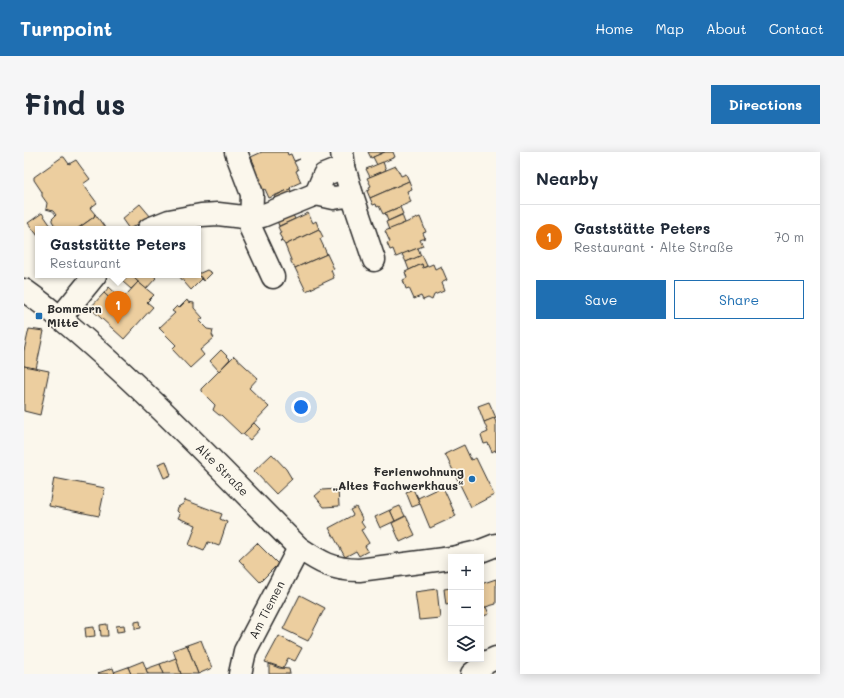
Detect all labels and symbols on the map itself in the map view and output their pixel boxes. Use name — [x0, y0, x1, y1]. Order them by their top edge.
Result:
pin: 1 — [105, 291, 131, 324]
place label: Bommern Mitte — [47, 300, 102, 330]
marker: Bommern Mitte — [34, 311, 44, 321]
your location — [291, 397, 311, 417]
street label: Alte Straße — [193, 439, 253, 499]
place label: Ferienwohnung „Altes Fachwerkhaus“ — [332, 463, 464, 493]
marker: Ferienwohnung „Altes Fachwerkhaus“ — [467, 474, 477, 484]
street label: Am Tiemen — [245, 578, 288, 641]

